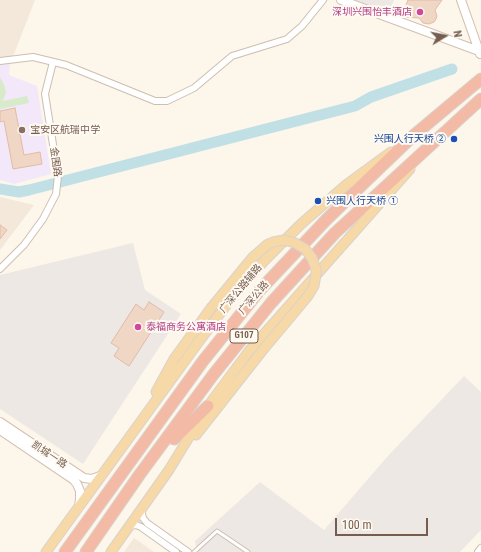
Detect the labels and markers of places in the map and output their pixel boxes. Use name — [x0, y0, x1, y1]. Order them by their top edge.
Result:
place label: 深圳兴围怡丰酒店 — [332, 6, 412, 18]
marker: 深圳兴围怡丰酒店 — [415, 7, 425, 17]
place label: 宝安区航瑞中学 — [30, 124, 100, 136]
marker: 宝安区航瑞中学 — [17, 125, 27, 135]
place label: 兴围人行天桥 ② — [374, 133, 446, 145]
marker: 兴围人行天桥 ② — [449, 134, 459, 144]
place label: 兴围人行天桥 ① — [326, 195, 398, 207]
marker: 兴围人行天桥 ① — [313, 196, 323, 206]
place label: 泰福商务公寓酒店 — [146, 321, 226, 333]
marker: 泰福商务公寓酒店 — [133, 322, 143, 332]

